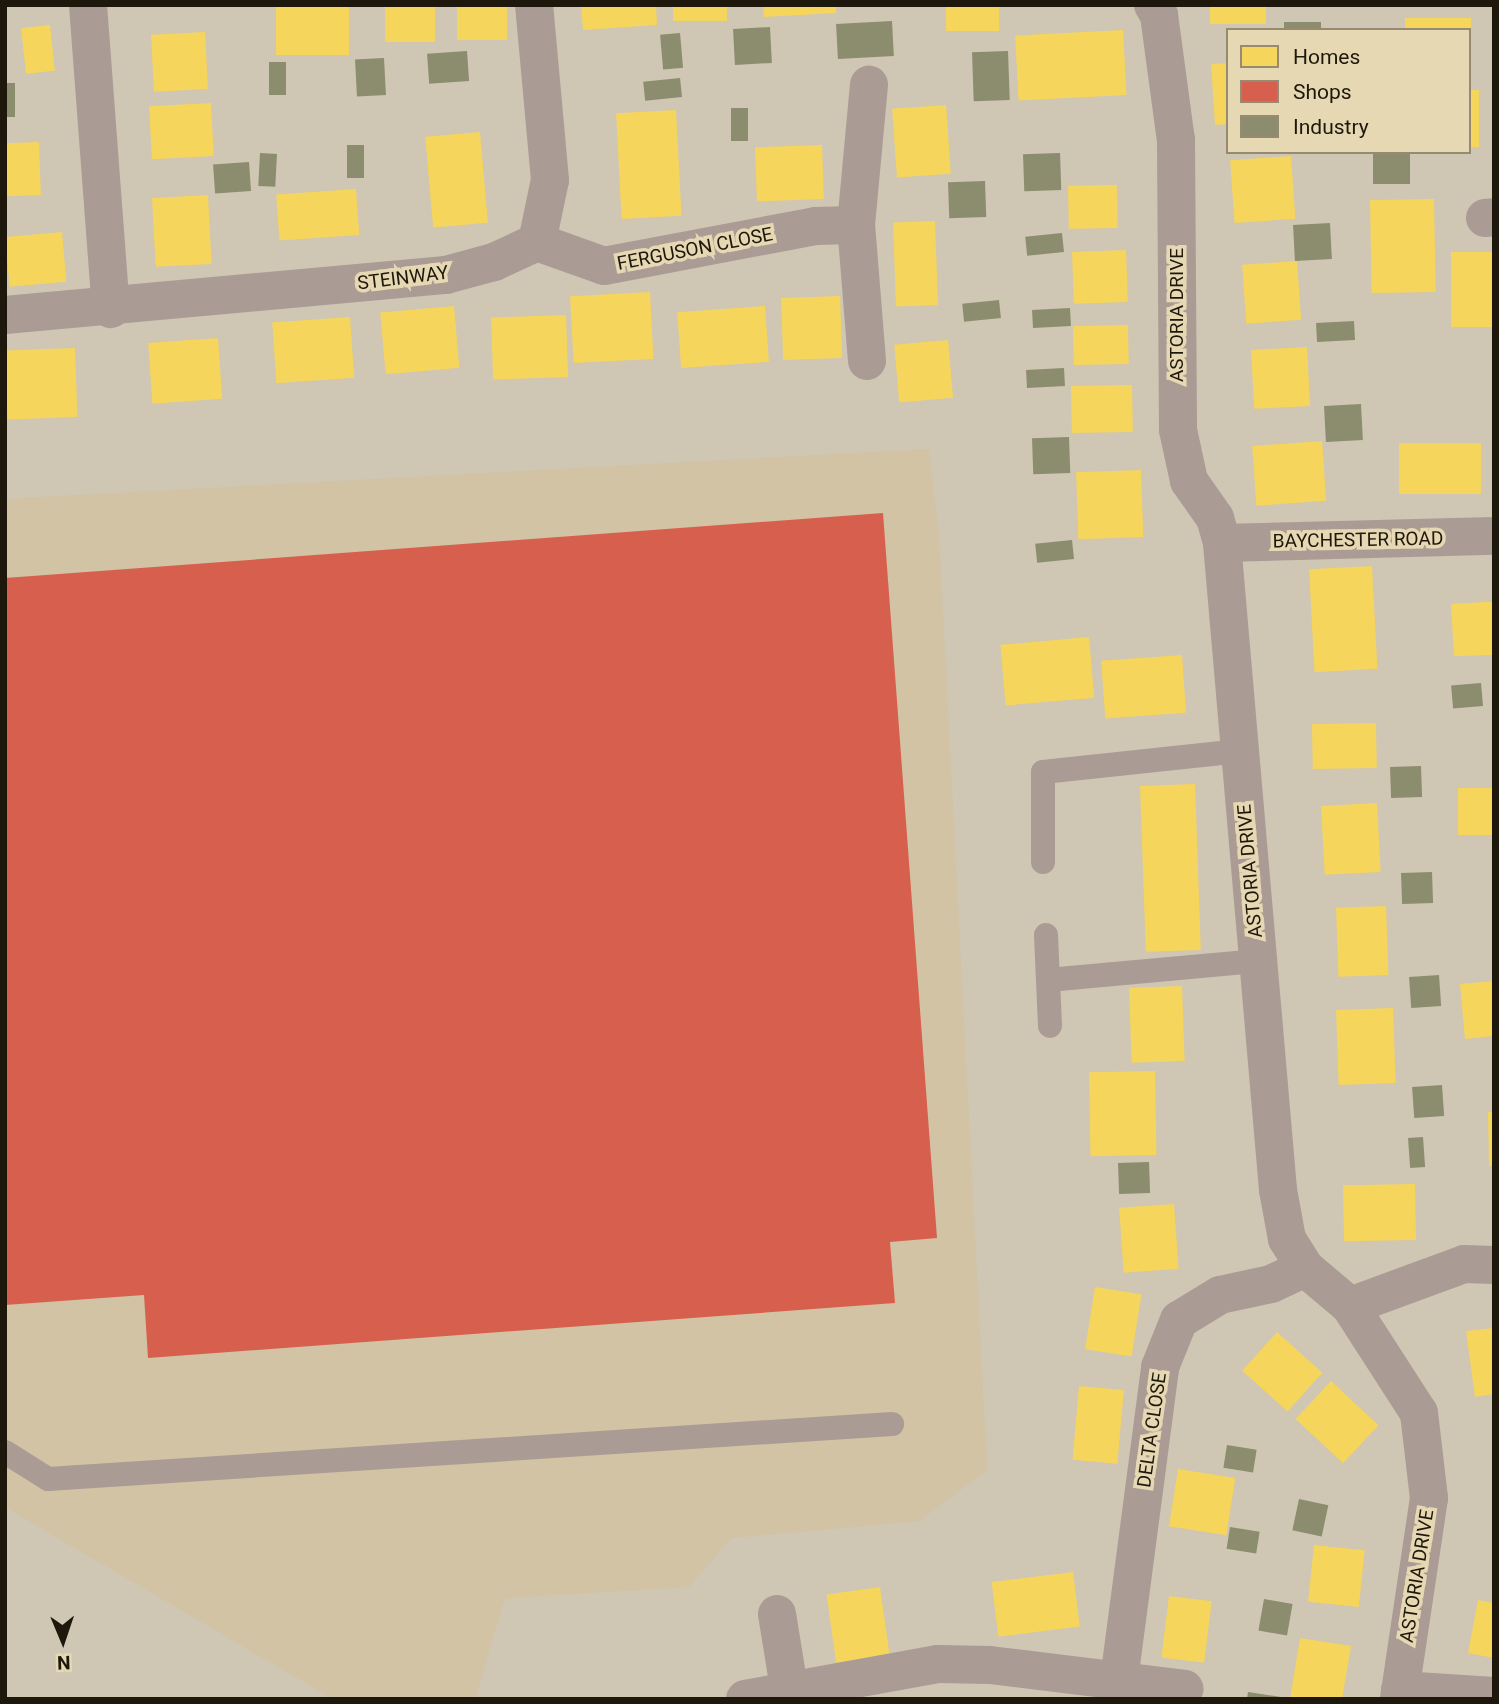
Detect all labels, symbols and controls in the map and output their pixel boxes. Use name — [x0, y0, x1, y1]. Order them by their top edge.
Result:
legend — [1226, 28, 1471, 154]
text: Homes — [1293, 45, 1360, 69]
text: Shops — [1293, 80, 1352, 104]
text: Industry — [1293, 115, 1369, 139]
street label: FERGUSON CLOSE — [615, 223, 775, 275]
street label: ASTORIA DRIVE — [1166, 248, 1188, 382]
street label: STEINWAY — [356, 261, 450, 295]
street label: BAYCHESTER ROAD — [1273, 527, 1443, 553]
street label: ASTORIA DRIVE — [1233, 803, 1267, 939]
street label: DELTA CLOSE — [1133, 1371, 1171, 1489]
street label: ASTORIA DRIVE — [1395, 1508, 1439, 1644]
north arrow — [28, 1606, 98, 1676]
text: N — [57, 1651, 71, 1674]

